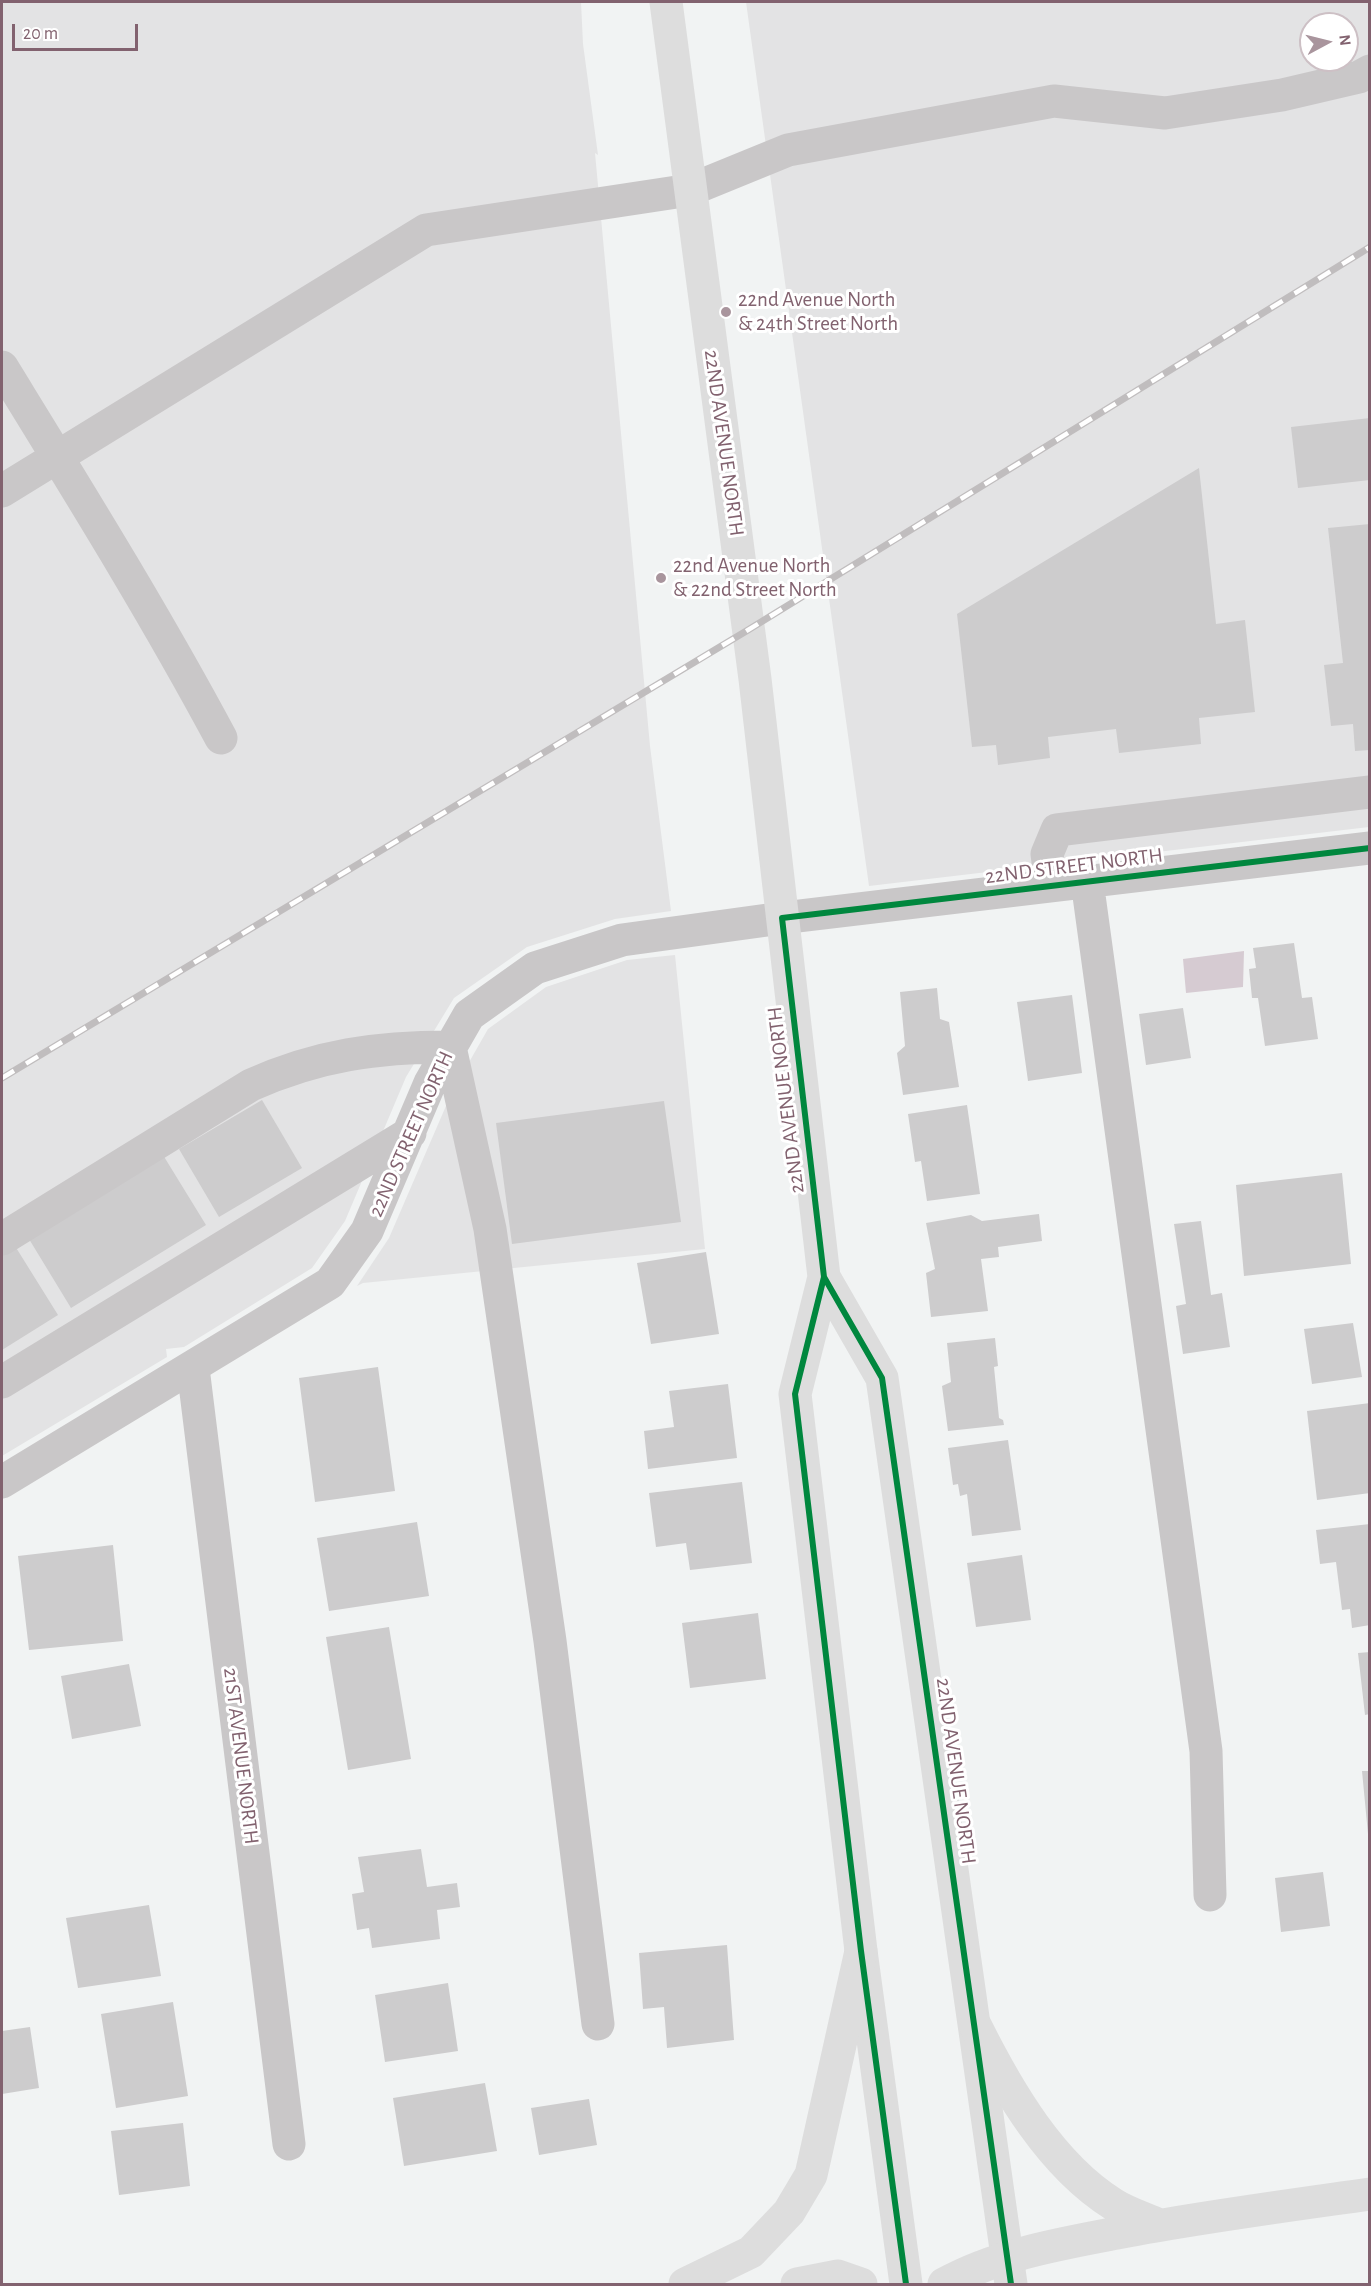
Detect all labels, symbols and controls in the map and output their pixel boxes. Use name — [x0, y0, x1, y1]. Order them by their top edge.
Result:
scale bar — [15, 12, 141, 50]
north arrow — [1299, 12, 1359, 72]
text: 20 m — [23, 25, 58, 43]
text: N — [1336, 34, 1353, 47]
place label: 22nd Avenue North & 24th Street North — [738, 287, 898, 337]
marker: 22nd Avenue North & 24th Street North — [719, 305, 733, 319]
street label: 22ND AVENUE NORTH — [698, 348, 750, 538]
place label: 22nd Avenue North & 22nd Street North — [673, 553, 837, 603]
marker: 22nd Avenue North & 22nd Street North — [654, 571, 668, 585]
street label: 22ND STREET NORTH — [984, 843, 1164, 889]
street label: 22ND AVENUE NORTH — [762, 1005, 810, 1195]
street label: 22ND STREET NORTH — [363, 1047, 459, 1221]
street label: 21ST AVENUE NORTH — [218, 1666, 264, 1846]
street label: 22ND AVENUE NORTH — [930, 1676, 982, 1866]

